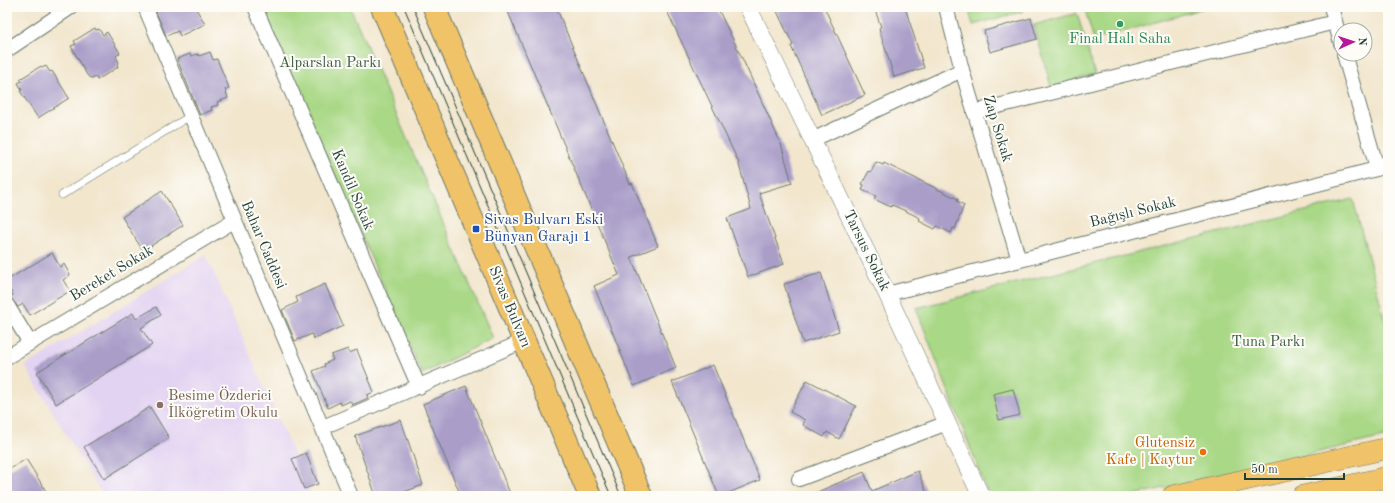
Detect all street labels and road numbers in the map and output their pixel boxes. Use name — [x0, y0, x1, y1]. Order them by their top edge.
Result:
street label: Zap Sokak — [980, 94, 1014, 164]
street label: Kandil Sokak — [328, 147, 376, 233]
street label: Bağışlı Sokak — [1088, 195, 1178, 231]
street label: Bahar Caddesi — [238, 199, 288, 291]
street label: Tarsus Sokak — [840, 208, 892, 294]
street label: Bereket Sokak — [68, 243, 156, 305]
street label: Sivas Bulvarı — [485, 264, 533, 350]

